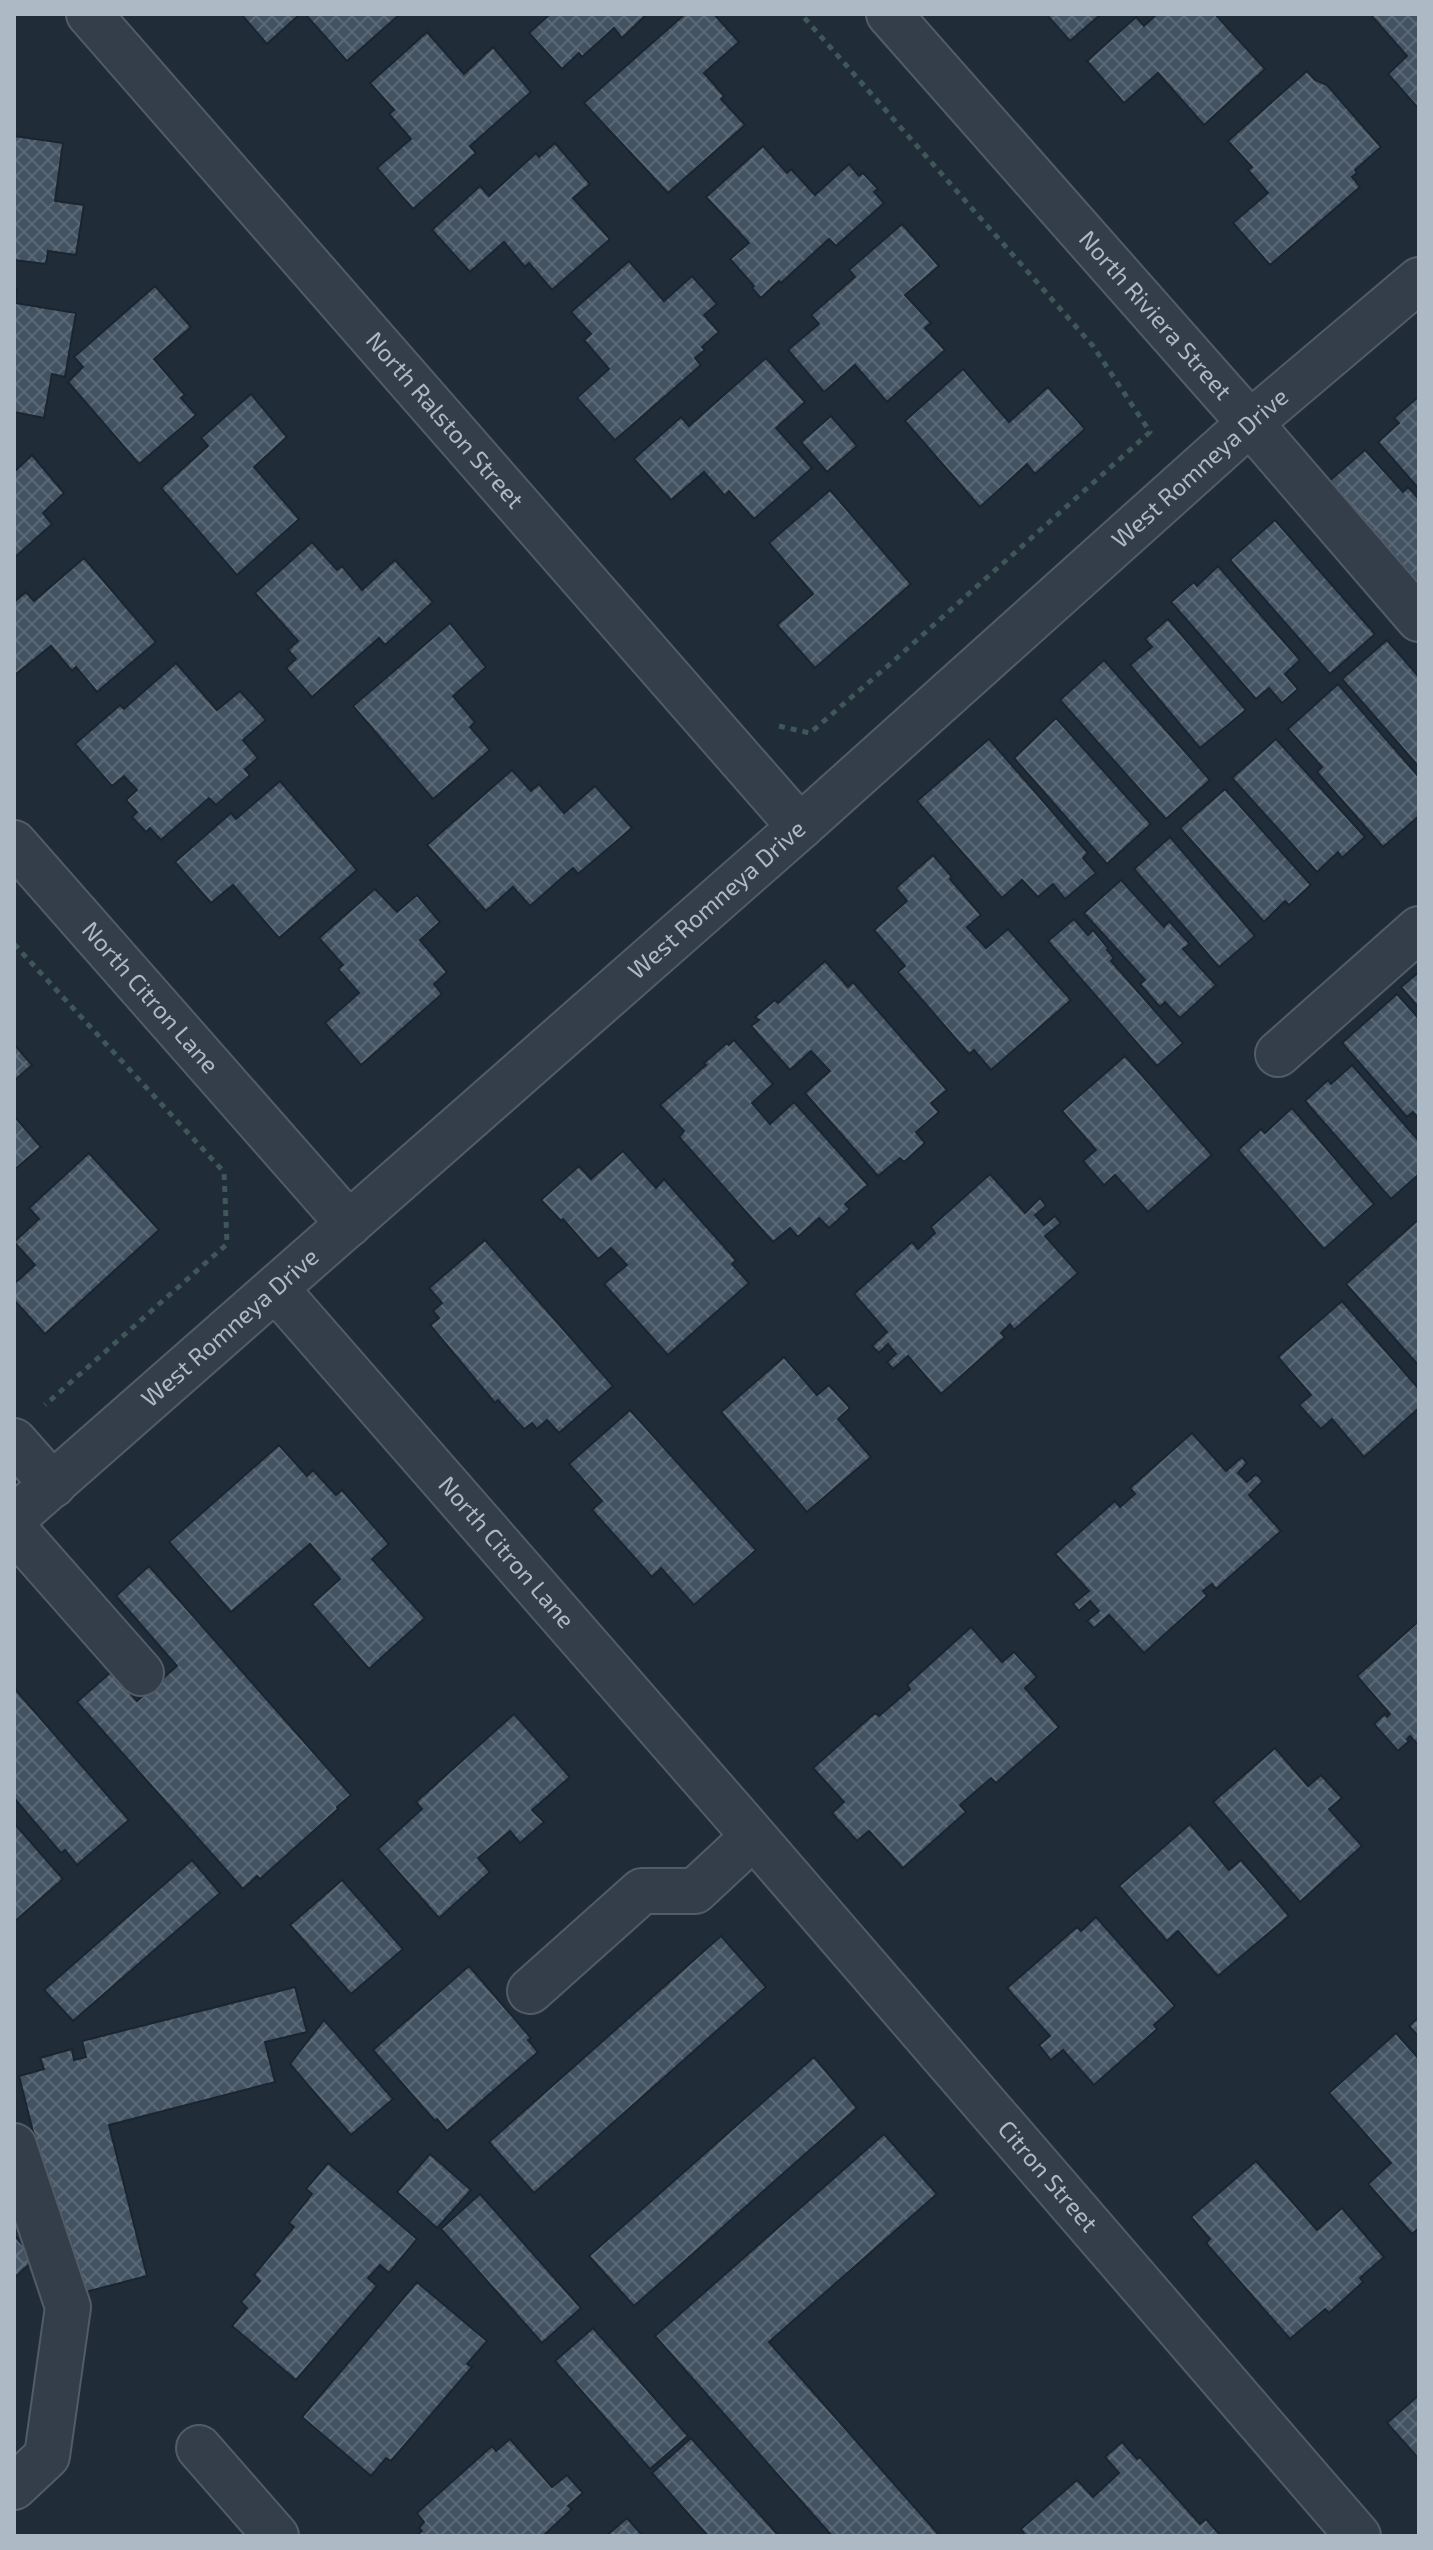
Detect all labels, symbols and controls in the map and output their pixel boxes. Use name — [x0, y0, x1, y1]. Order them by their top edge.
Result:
street label: North Riviera Street — [1074, 224, 1238, 405]
street label: North Ralston Street — [361, 325, 531, 514]
street label: West Romneya Drive — [1105, 381, 1293, 553]
street label: West Romneya Drive — [621, 813, 811, 984]
street label: North Citron Lane — [77, 915, 225, 1078]
street label: West Romneya Drive — [135, 1241, 324, 1412]
street label: North Citron Lane — [433, 1470, 581, 1634]
street label: Citron Street — [993, 2114, 1105, 2237]

